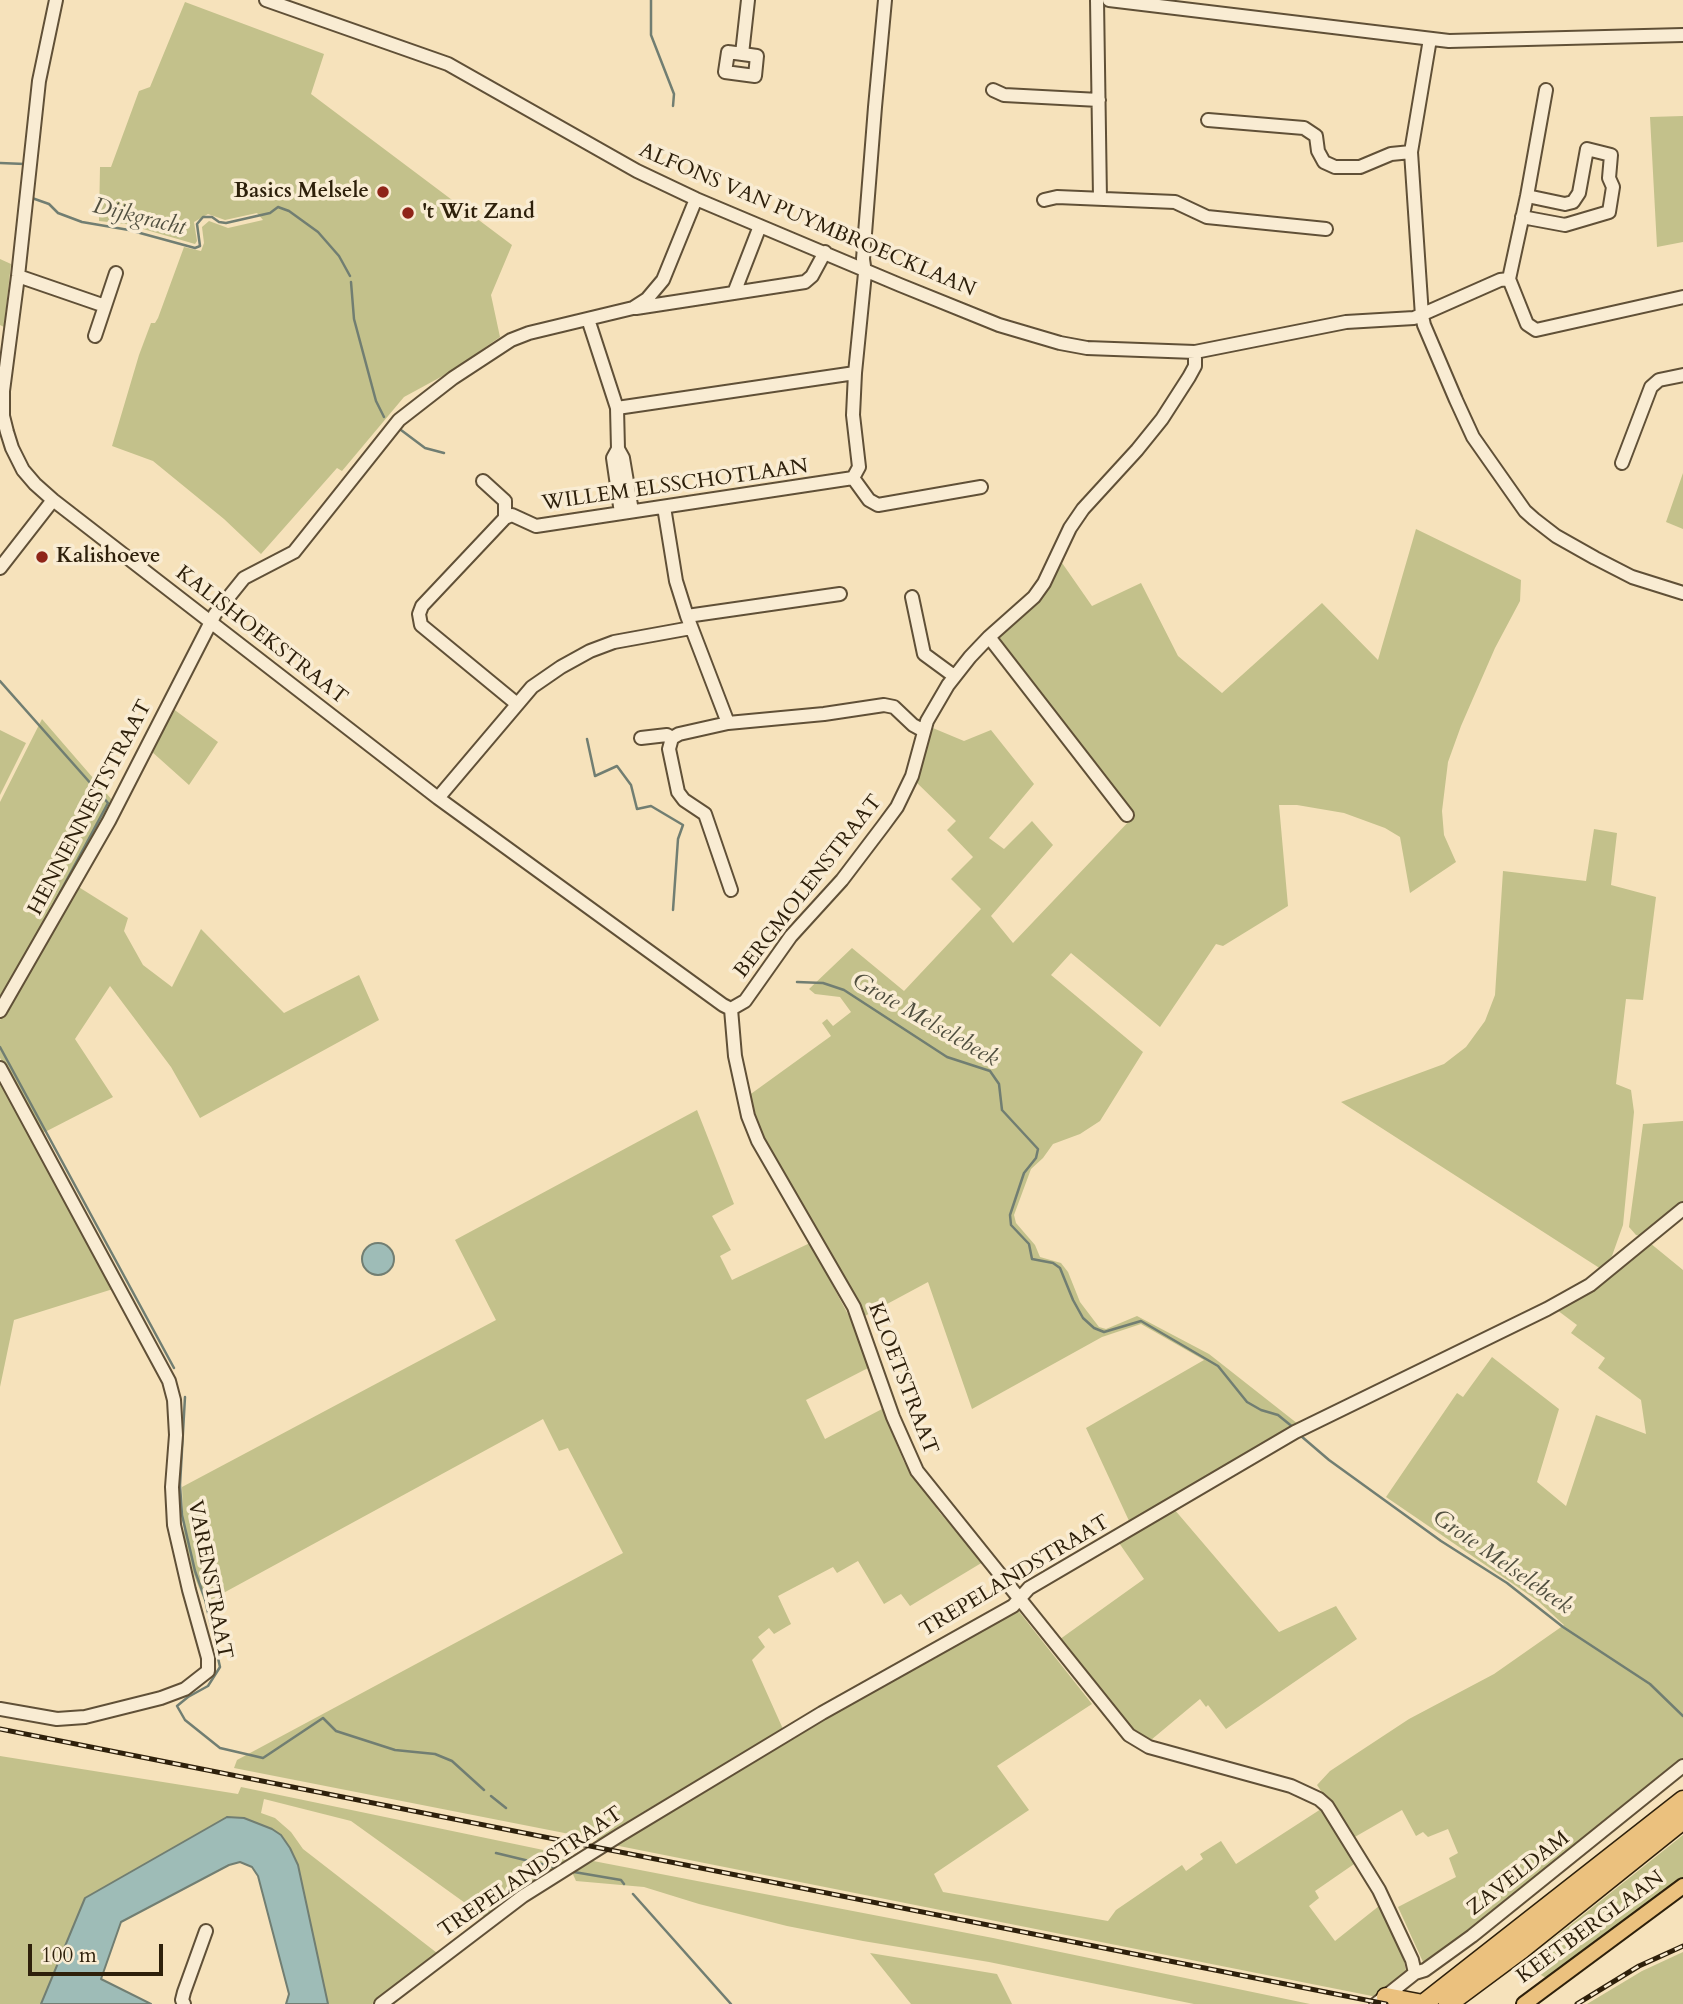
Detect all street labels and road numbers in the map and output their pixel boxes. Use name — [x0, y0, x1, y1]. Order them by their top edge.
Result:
street label: ALFONS VAN PUYMBROECKLAAN — [635, 139, 979, 303]
street label: WILLEM ELSSCHOTLAAN — [540, 455, 810, 517]
street label: KALISHOEKSTRAAT — [170, 561, 352, 711]
street label: HENNENNESTSTRAAT — [24, 696, 158, 920]
street label: BERGMOLENSTRAAT — [730, 790, 888, 984]
street label: KLOETSTRAAT — [861, 1300, 943, 1458]
street label: VARENSTRAAT — [181, 1498, 237, 1662]
street label: TREPELANDSTRAAT — [916, 1510, 1114, 1644]
street label: TREPELANDSTRAAT — [434, 1802, 628, 1944]
street label: ZAVELDAM — [1463, 1826, 1575, 1922]
street label: KEETBERGLAAN — [1512, 1866, 1670, 1990]

